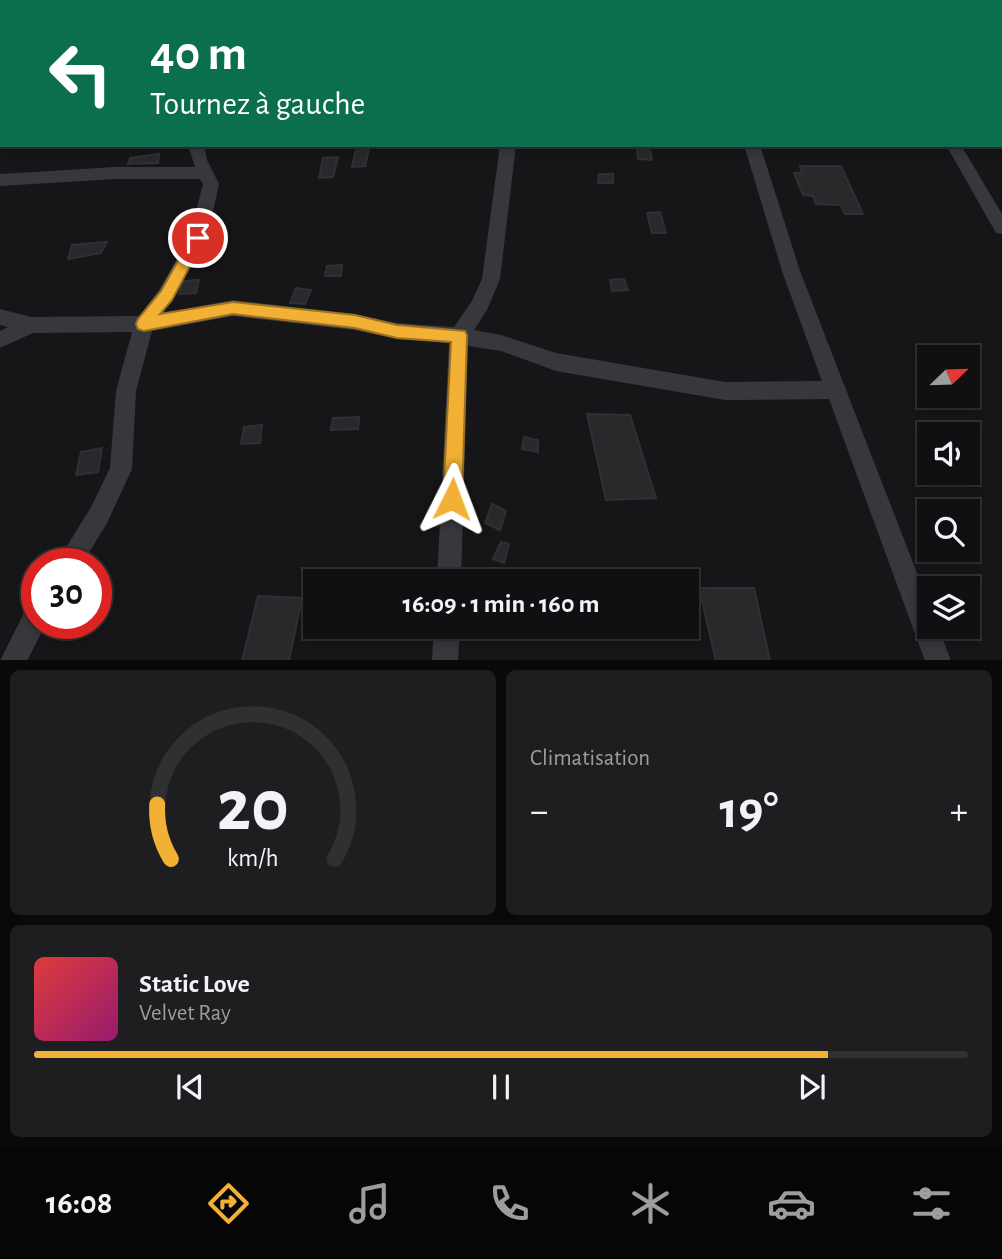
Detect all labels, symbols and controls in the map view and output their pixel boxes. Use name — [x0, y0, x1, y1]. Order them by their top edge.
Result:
icon: left — [35, 28, 126, 119]
text: 40 m — [150, 30, 247, 79]
text: Tournez à gauche — [150, 88, 365, 120]
pin — [168, 208, 228, 268]
icon: arrive — [179, 219, 217, 257]
north arrow — [917, 345, 980, 408]
map controls — [917, 345, 980, 639]
button: sound — [917, 422, 980, 485]
position arrow — [415, 462, 489, 536]
button: search — [917, 499, 980, 562]
speed limit sign: 30 — [21, 548, 112, 639]
button: layers — [917, 576, 980, 639]
text: 16:09 · 1 min · 160 m — [403, 591, 599, 617]
text: Climatisation — [530, 747, 650, 770]
text: 20 — [217, 771, 289, 844]
text: 19° — [719, 785, 779, 837]
text: − — [530, 793, 548, 831]
text: + — [950, 793, 968, 831]
text: km/h — [227, 845, 279, 870]
text: Static Love — [139, 971, 250, 997]
text: Velvet Ray — [139, 1002, 231, 1025]
icon: previous — [171, 1068, 209, 1106]
icon: pause — [482, 1068, 520, 1106]
icon: next — [793, 1068, 831, 1106]
icon: directions — [204, 1179, 253, 1228]
icon: music — [345, 1179, 394, 1228]
icon: phone — [485, 1179, 534, 1228]
icon: climate — [626, 1179, 675, 1228]
icon: car — [767, 1179, 816, 1228]
icon: filters — [907, 1179, 956, 1228]
text: 16:08 — [46, 1187, 113, 1219]

